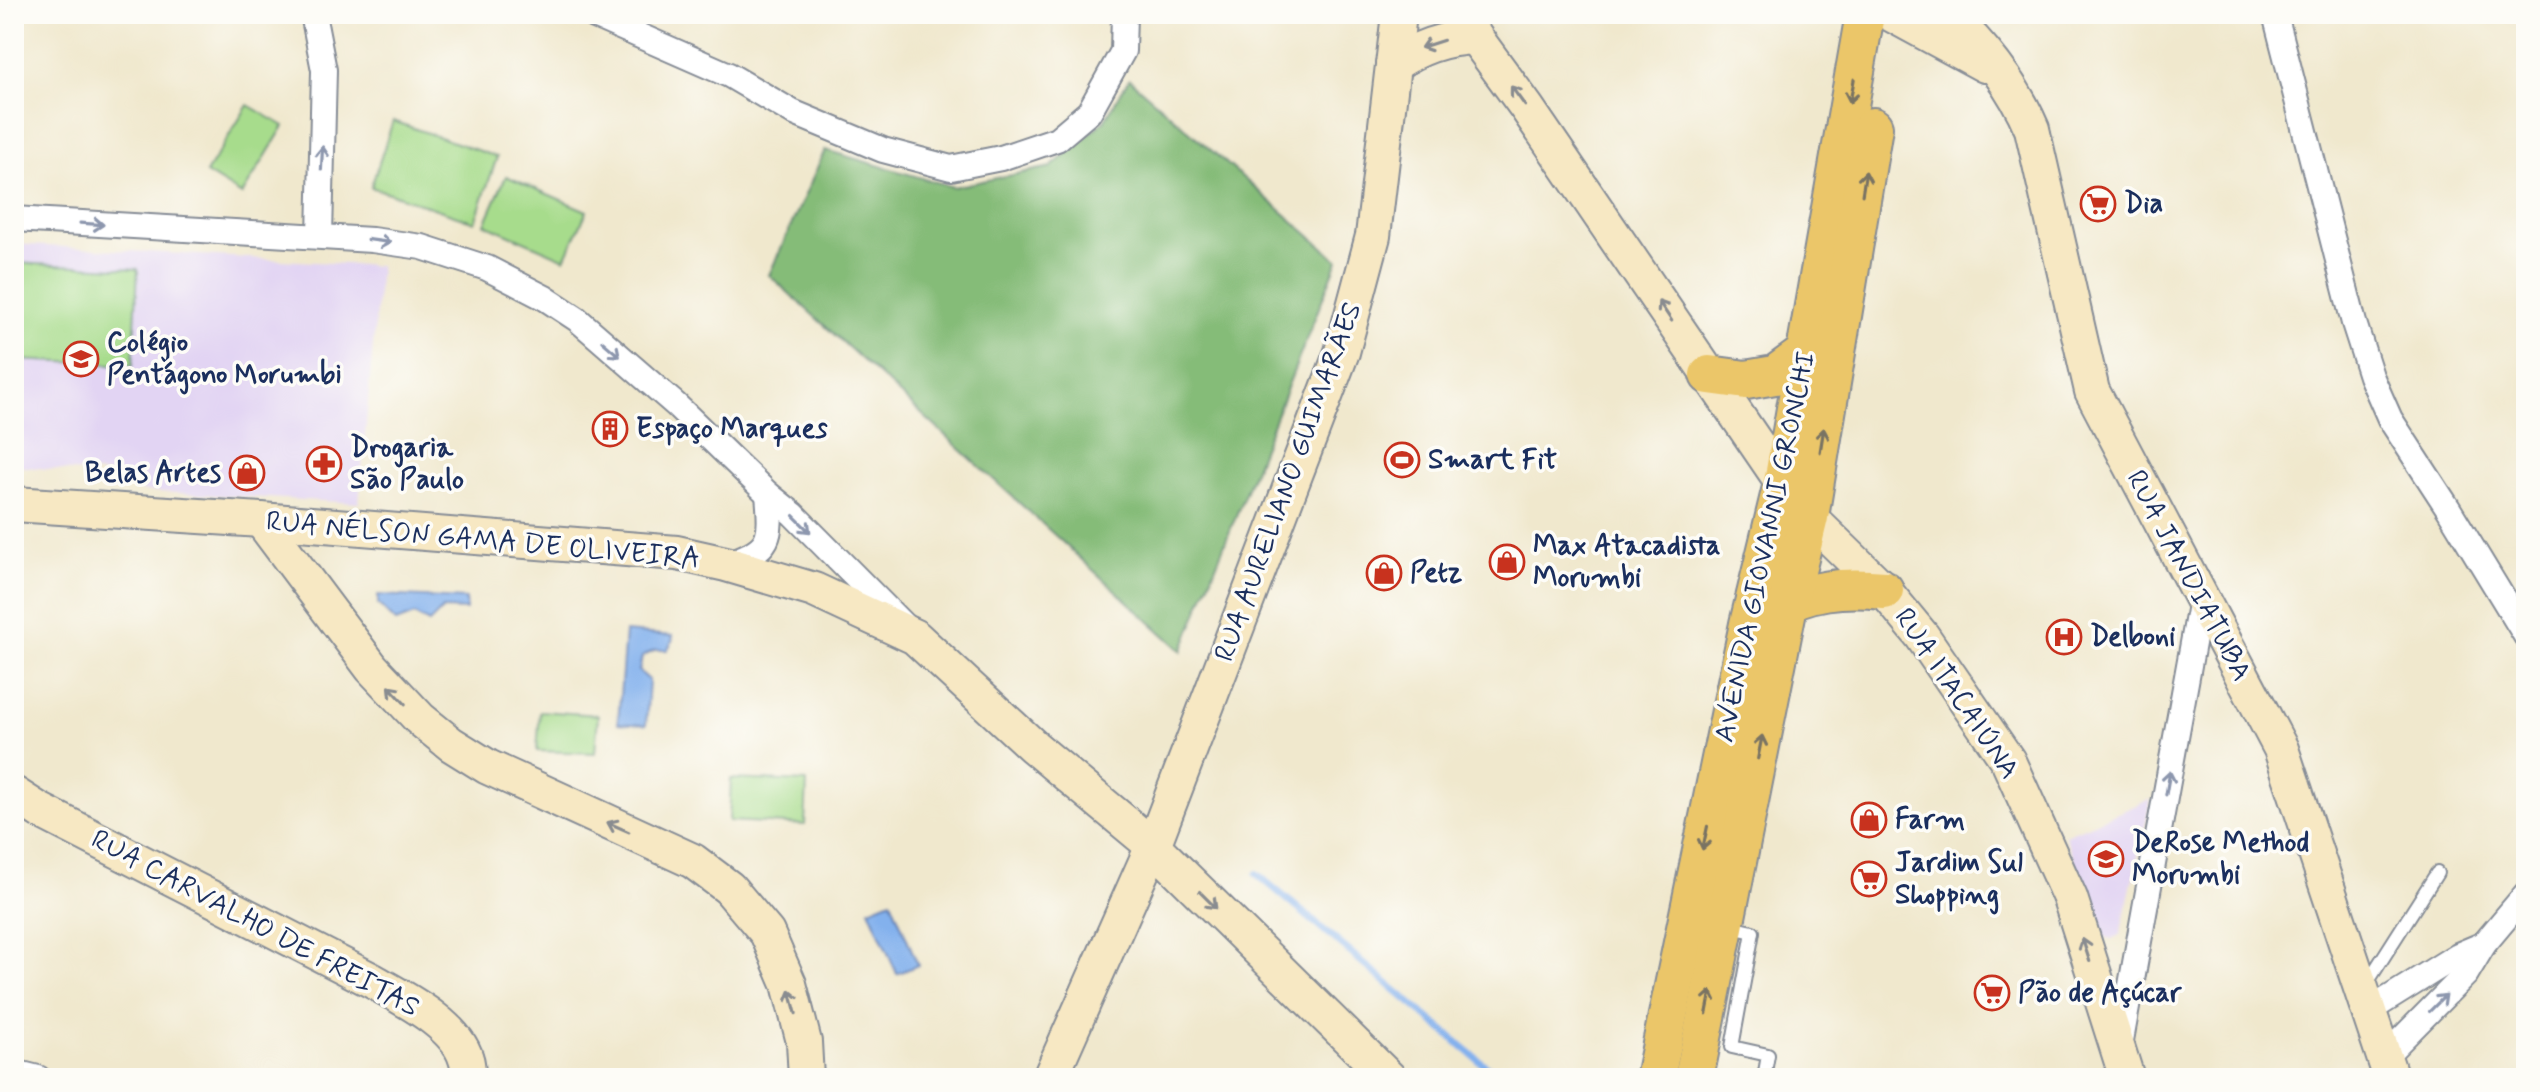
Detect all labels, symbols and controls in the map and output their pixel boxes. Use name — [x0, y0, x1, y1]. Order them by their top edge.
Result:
one-way arrow — [1419, 38, 1444, 53]
one-way arrow — [1844, 78, 1859, 103]
one-way arrow — [1510, 86, 1527, 107]
one-way arrow — [314, 145, 329, 172]
one-way arrow — [1857, 171, 1872, 196]
supermarket icon: Dia — [2079, 185, 2117, 223]
place label: Dia — [2124, 186, 2163, 223]
one-way arrow — [78, 217, 105, 232]
one-way arrow — [366, 234, 391, 249]
street label: RUA AURELIANO GUIMARÃES — [1207, 297, 1371, 667]
one-way arrow — [1657, 300, 1673, 322]
place label: Colégio Pentágono Morumbi — [107, 325, 342, 395]
school or university icon: Colégio Pentágono Morumbi — [62, 340, 100, 378]
one-way arrow — [600, 340, 620, 358]
street label: AVENIDA GIOVANNI GRONCHI — [1706, 348, 1826, 746]
building icon: Espaço Marques — [591, 410, 629, 448]
place label: Espaço Marques — [636, 411, 828, 448]
one-way arrow — [1815, 428, 1830, 453]
place label: Drogaria São Paulo — [350, 430, 464, 499]
sports icon: Smart Fit — [1383, 441, 1421, 479]
place label: Smart Fit — [1428, 442, 1557, 479]
pharmacy icon: Drogaria São Paulo — [305, 445, 343, 483]
shop icon: Belas Artes — [228, 454, 266, 492]
place label: Belas Artes — [85, 455, 221, 492]
street label: RUA JANDIATUBA — [2117, 464, 2259, 688]
street label: RUA NÉLSON GAMA DE OLIVEIRA — [264, 502, 702, 578]
one-way arrow — [793, 514, 812, 534]
place label: Max Atacadista Morumbi — [1533, 528, 1721, 597]
shop icon: Max Atacadista Morumbi — [1488, 543, 1526, 581]
shop icon: Petz — [1365, 554, 1403, 592]
place label: Petz — [1410, 555, 1462, 592]
street label: RUA ITACAIÚNA — [1885, 601, 2027, 787]
hospital icon: Delboni — [2045, 618, 2083, 656]
place label: Delboni — [2090, 619, 2176, 656]
one-way arrow — [388, 685, 406, 705]
one-way arrow — [1753, 734, 1768, 760]
one-way arrow — [2161, 771, 2176, 796]
shop icon: Farm — [1850, 801, 1888, 839]
place label: Farm — [1895, 802, 1965, 839]
one-way arrow — [606, 819, 630, 834]
street label: RUA CARVALHO DE FREITAS — [84, 821, 426, 1027]
one-way arrow — [1697, 824, 1712, 850]
place label: DeRose Method Morumbi — [2132, 825, 2309, 894]
school or university icon: DeRose Method Morumbi — [2087, 840, 2125, 878]
place label: Jardim Sul Shopping — [1895, 845, 2023, 915]
supermarket icon: Jardim Sul Shopping — [1850, 860, 1888, 898]
one-way arrow — [1198, 891, 1218, 910]
one-way arrow — [2078, 938, 2093, 963]
supermarket icon: Pão de Açúcar — [1973, 974, 2011, 1012]
place label: Pão de Açúcar — [2018, 975, 2183, 1012]
one-way arrow — [785, 989, 800, 1015]
one-way arrow — [1702, 989, 1717, 1015]
one-way arrow — [2428, 994, 2447, 1013]

